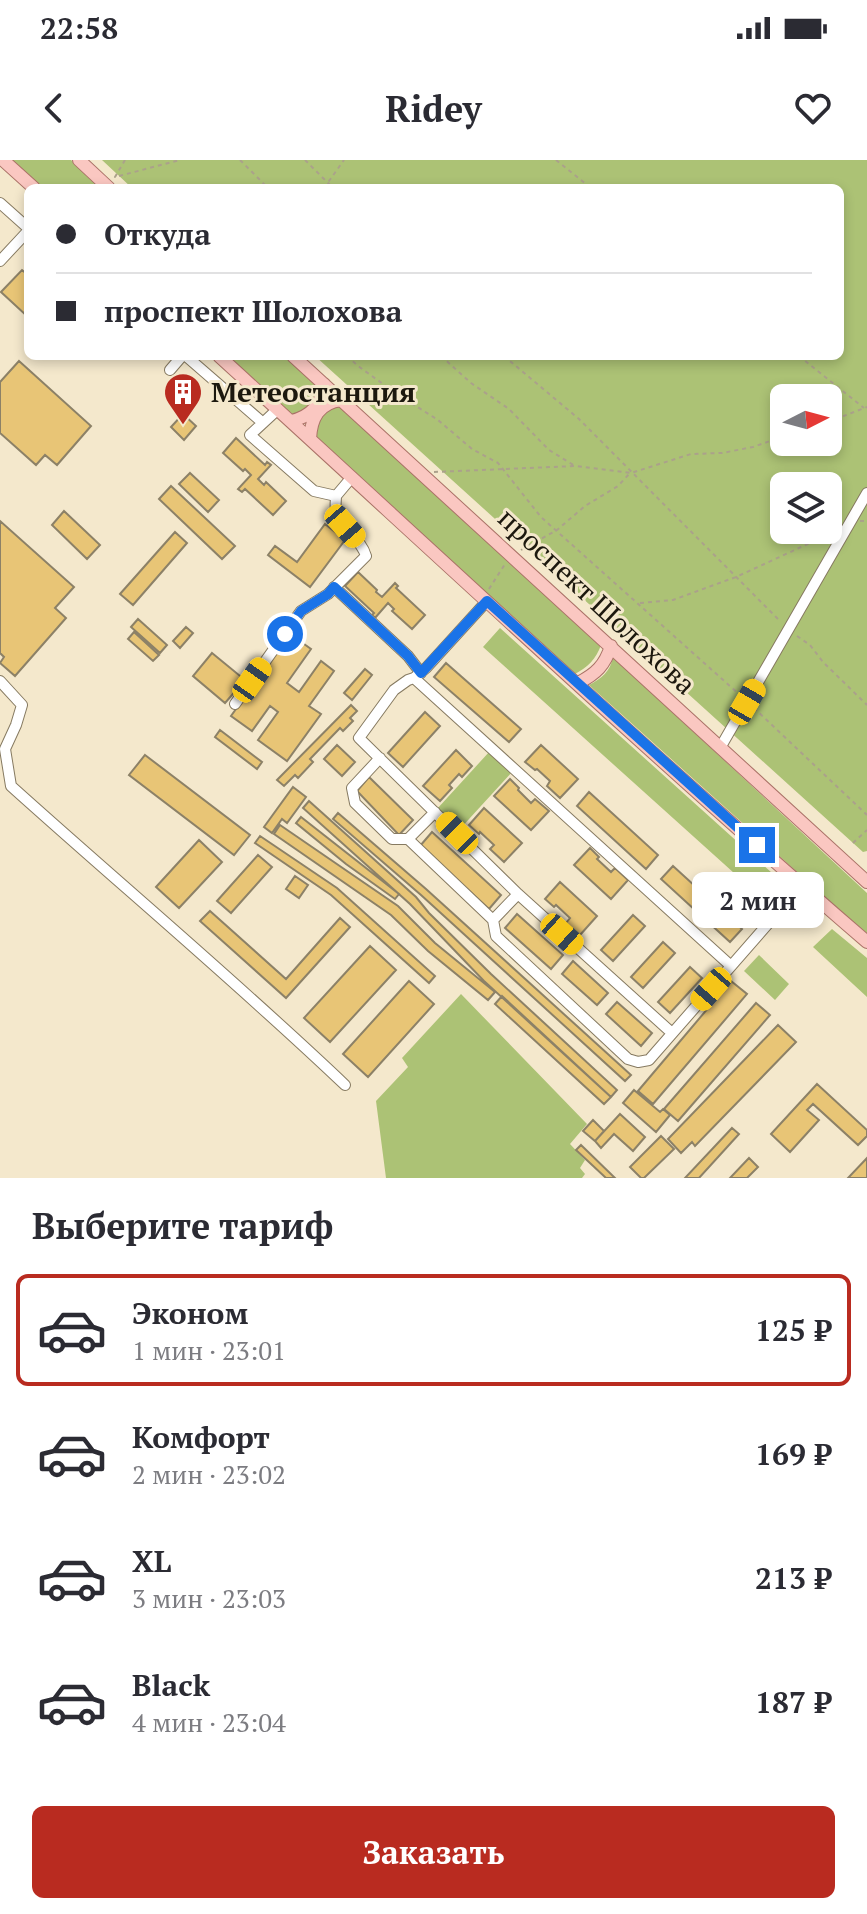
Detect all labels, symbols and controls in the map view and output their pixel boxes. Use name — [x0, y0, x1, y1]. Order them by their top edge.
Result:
text: 22:58 — [40, 8, 118, 48]
text: Ridey — [385, 85, 482, 132]
icon: back — [32, 86, 76, 130]
icon: heart — [791, 86, 835, 130]
text: Откуда — [104, 214, 211, 254]
text: проспект Шолохова — [104, 291, 402, 331]
building icon: Метеостанция — [162, 371, 204, 426]
place label: Метеостанция — [211, 373, 416, 410]
north arrow — [770, 384, 842, 456]
map controls — [770, 384, 842, 544]
button: layers — [770, 472, 842, 544]
street label: проспект Шолохова — [491, 499, 704, 702]
car — [320, 500, 370, 552]
route start — [267, 616, 303, 652]
car — [228, 653, 276, 707]
car — [725, 675, 769, 729]
car — [432, 808, 482, 858]
route end — [739, 827, 775, 863]
callout: 2 мин — [691, 873, 823, 929]
text: 2 мин — [719, 883, 797, 917]
car — [536, 909, 588, 959]
car — [686, 963, 736, 1015]
text: Выберите тариф — [32, 1202, 333, 1249]
text: Эконом — [132, 1293, 248, 1333]
icon: car — [36, 1294, 108, 1366]
text: 125 ₽ — [755, 1310, 831, 1350]
text: 1 мин · 23:01 — [132, 1333, 286, 1367]
text: Комфорт — [132, 1417, 270, 1457]
icon: car — [36, 1418, 108, 1490]
text: 169 ₽ — [755, 1434, 831, 1474]
text: 2 мин · 23:02 — [132, 1457, 286, 1491]
text: XL — [132, 1541, 171, 1581]
icon: car — [36, 1542, 108, 1614]
text: 213 ₽ — [755, 1558, 831, 1598]
text: 3 мин · 23:03 — [132, 1581, 286, 1615]
text: Black — [132, 1665, 210, 1705]
icon: car — [36, 1666, 108, 1738]
text: 187 ₽ — [755, 1682, 831, 1722]
text: 4 мин · 23:04 — [132, 1705, 286, 1739]
button: Заказать — [32, 1806, 835, 1898]

